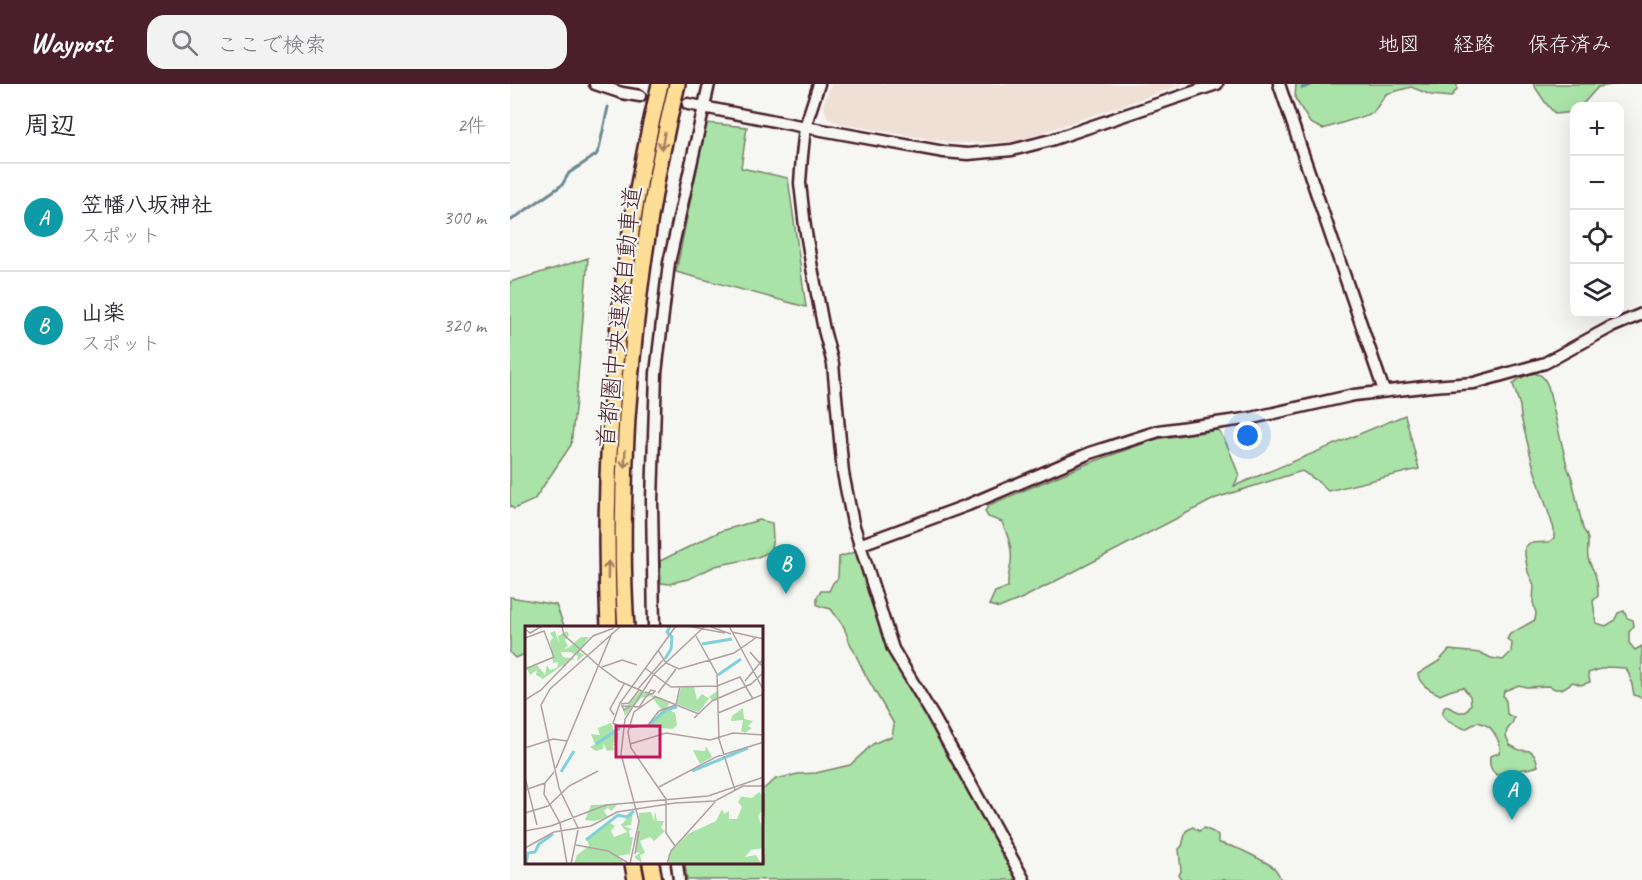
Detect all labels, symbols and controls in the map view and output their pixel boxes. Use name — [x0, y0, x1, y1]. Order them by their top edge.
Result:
search box — [147, 15, 567, 69]
text: Waypost — [30, 25, 111, 60]
icon: search — [168, 26, 201, 59]
text: ここで検索 — [216, 31, 326, 59]
text: 地図 — [1378, 31, 1420, 57]
text: 経路 — [1453, 31, 1495, 57]
text: 保存済み — [1528, 31, 1612, 57]
map controls — [1570, 102, 1624, 318]
button: + — [1570, 102, 1624, 156]
text: 周辺 — [24, 109, 76, 142]
text: 2件 — [457, 113, 486, 138]
one-way arrow — [658, 131, 669, 150]
button: − — [1570, 156, 1624, 210]
street label: 首都圏中央連絡自動車道 — [590, 184, 648, 450]
text: 笠幡八坂神社 — [81, 191, 213, 219]
text: A — [38, 205, 49, 230]
text: 300 m — [443, 205, 486, 230]
button: locate — [1570, 210, 1624, 264]
text: スポット — [81, 223, 161, 248]
button: layers — [1570, 264, 1624, 318]
text: 山楽 — [81, 299, 125, 327]
text: B — [38, 313, 49, 338]
text: 320 m — [443, 313, 486, 338]
text: スポット — [81, 331, 161, 356]
your location — [1233, 421, 1262, 450]
one-way arrow — [620, 449, 631, 469]
pin: B — [766, 544, 806, 594]
one-way arrow — [602, 560, 614, 580]
inset map — [525, 626, 764, 865]
pin: A — [1492, 770, 1532, 820]

